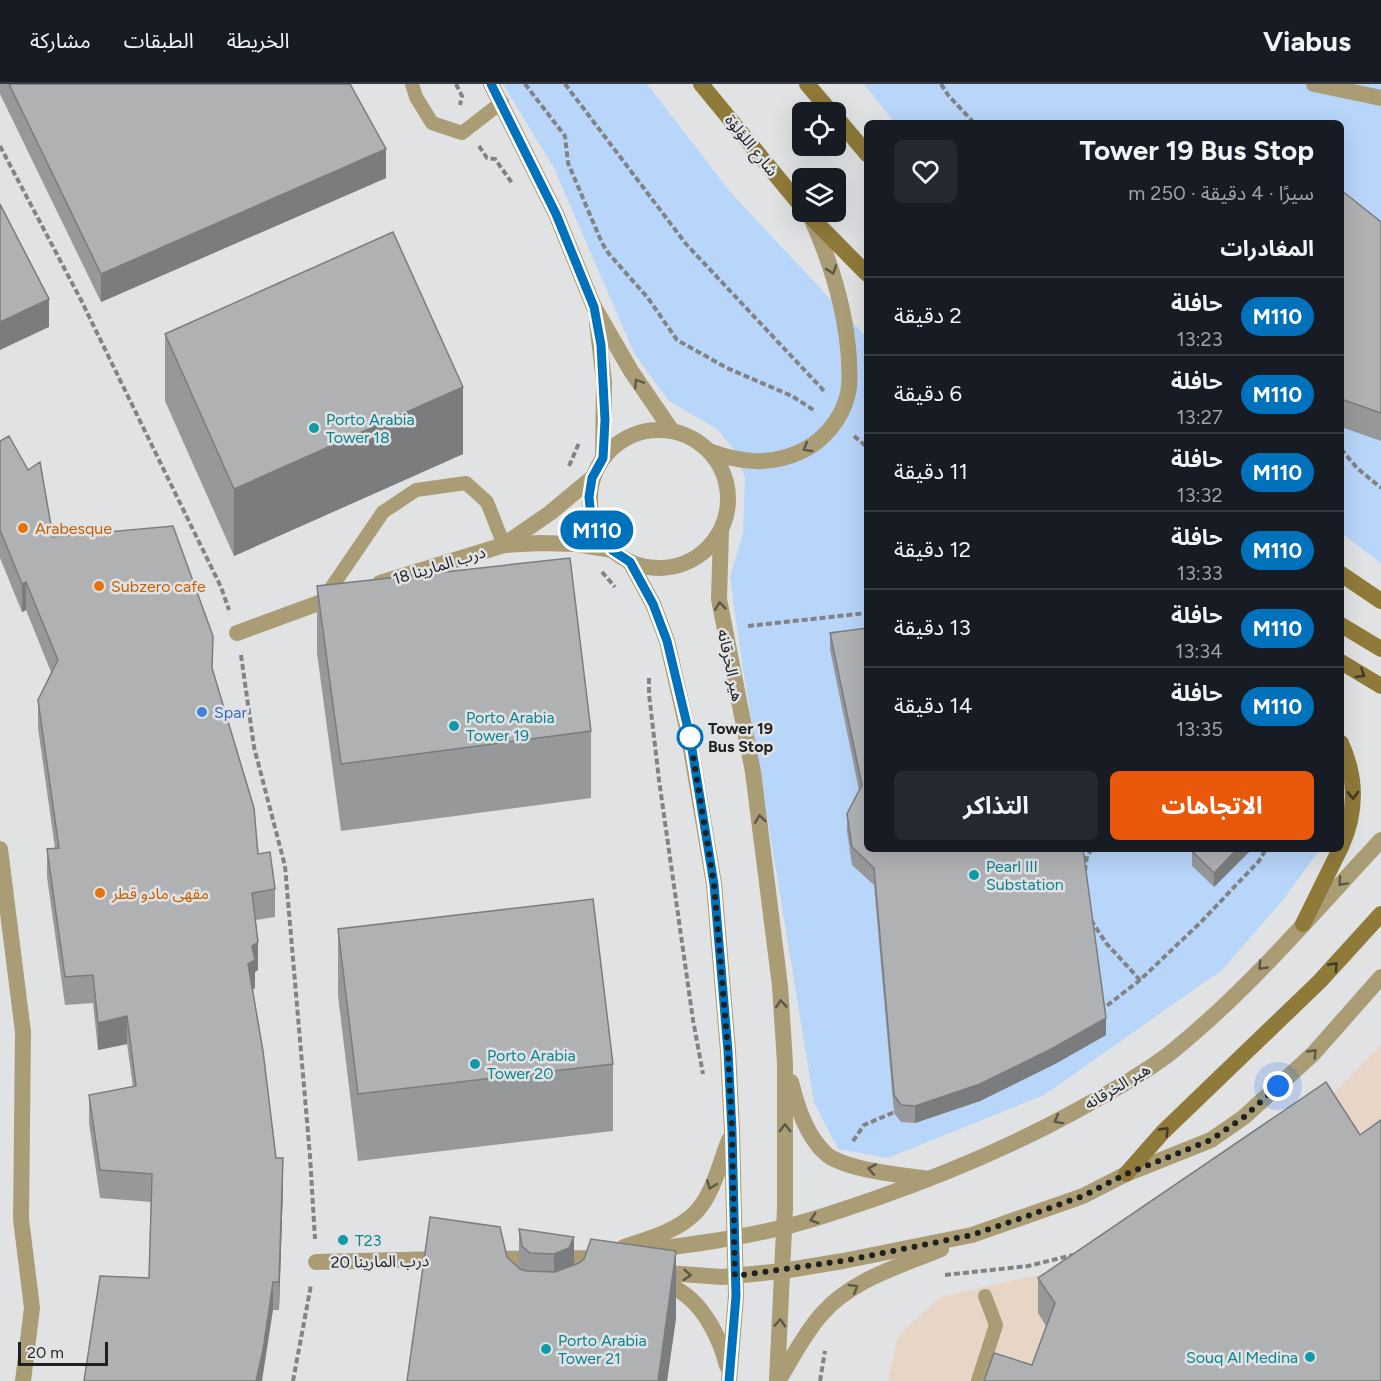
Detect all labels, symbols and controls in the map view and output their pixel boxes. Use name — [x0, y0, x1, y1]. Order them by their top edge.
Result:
text: Viabus — [1263, 24, 1351, 58]
text: مشاركة — [30, 28, 91, 53]
text: الطبقات — [124, 28, 194, 53]
text: الخريطة — [227, 28, 290, 53]
map controls — [792, 102, 846, 222]
button: locate — [792, 102, 846, 156]
street label: شارع اللؤلؤة — [719, 111, 782, 182]
text: Tower 19 Bus Stop — [1080, 133, 1314, 167]
button: heart — [894, 140, 957, 203]
button: layers — [792, 168, 846, 222]
text: سيرًا · 4 دقيقة · 250 m — [1128, 181, 1314, 205]
text: المغادرات — [1220, 235, 1314, 262]
one-way arrow — [825, 264, 838, 275]
text: حافلة — [1171, 290, 1223, 317]
text: 2 دقيقة — [894, 302, 962, 329]
text: M110 — [1253, 304, 1302, 329]
text: 13:23 — [1176, 327, 1223, 351]
text: حافلة — [1171, 368, 1223, 395]
one-way arrow — [634, 379, 646, 389]
text: 6 دقيقة — [894, 380, 962, 407]
text: M110 — [1253, 382, 1302, 407]
text: 13:27 — [1177, 405, 1223, 429]
place label: Porto Arabia Tower 18 — [326, 410, 415, 447]
marker: Porto Arabia Tower 18 — [307, 421, 321, 435]
one-way arrow — [803, 440, 813, 452]
text: حافلة — [1171, 446, 1223, 473]
text: 11 دقيقة — [894, 458, 968, 485]
text: M110 — [1253, 460, 1302, 485]
text: 13:32 — [1176, 483, 1223, 507]
line badge: M110 — [555, 510, 639, 550]
text: M110 — [572, 518, 622, 543]
place label: Arabesque — [35, 519, 112, 538]
marker: Arabesque — [16, 521, 30, 535]
text: حافلة — [1171, 524, 1223, 551]
text: 12 دقيقة — [894, 536, 971, 563]
text: M110 — [1253, 538, 1302, 563]
street label: درب المارينا 18 — [390, 542, 488, 589]
text: 13:33 — [1177, 561, 1223, 585]
place label: Subzero cafe — [111, 577, 206, 596]
marker: Subzero cafe — [92, 579, 106, 593]
one-way arrow — [715, 602, 727, 611]
text: حافلة — [1171, 602, 1223, 629]
text: 13 دقيقة — [894, 614, 971, 641]
text: M110 — [1253, 616, 1302, 641]
street label: هير الخرقانه — [714, 627, 747, 703]
text: 13:34 — [1175, 639, 1223, 663]
one-way arrow — [1354, 667, 1365, 678]
text: حافلة — [1171, 680, 1223, 707]
text: 14 دقيقة — [894, 692, 972, 719]
text: M110 — [1253, 694, 1302, 719]
place label: Spar — [214, 703, 247, 722]
marker: Spar — [195, 705, 209, 719]
place label: Porto Arabia Tower 19 — [466, 708, 555, 745]
text: 13:35 — [1176, 717, 1223, 741]
marker: Porto Arabia Tower 19 — [447, 719, 461, 733]
place label: Tower 19 Bus Stop — [708, 719, 773, 756]
marker: Tower 19 Bus Stop — [677, 724, 703, 750]
button: التذاكر — [894, 771, 1098, 840]
button: الاتجاهات — [1110, 771, 1314, 840]
one-way arrow — [1347, 790, 1359, 799]
one-way arrow — [754, 814, 766, 823]
place label: Pearl III Substation — [986, 857, 1064, 894]
marker: Pearl III Substation — [967, 868, 981, 882]
one-way arrow — [1338, 875, 1349, 885]
place label: مقهى مادو قطر — [111, 884, 209, 903]
marker: مقهى مادو قطر — [93, 886, 107, 900]
one-way arrow — [1259, 958, 1270, 969]
one-way arrow — [1327, 962, 1338, 972]
one-way arrow — [775, 1000, 788, 1009]
place label: Porto Arabia Tower 20 — [487, 1046, 576, 1083]
one-way arrow — [1306, 1049, 1317, 1060]
marker: Porto Arabia Tower 20 — [468, 1057, 482, 1071]
street label: هير الخرقانه — [1081, 1059, 1154, 1113]
your location — [1263, 1071, 1293, 1101]
one-way arrow — [1054, 1113, 1064, 1124]
one-way arrow — [779, 1123, 791, 1132]
one-way arrow — [1158, 1127, 1169, 1137]
one-way arrow — [867, 1163, 877, 1176]
one-way arrow — [706, 1179, 718, 1190]
one-way arrow — [809, 1212, 820, 1224]
place label: T23 — [355, 1231, 381, 1250]
marker: T23 — [336, 1233, 350, 1247]
street label: درب المارينا 20 — [330, 1251, 430, 1272]
one-way arrow — [683, 1268, 692, 1281]
one-way arrow — [848, 1284, 858, 1296]
one-way arrow — [774, 1318, 787, 1327]
place label: Porto Arabia Tower 21 — [558, 1331, 647, 1368]
scale bar — [18, 1339, 108, 1366]
marker: Porto Arabia Tower 21 — [539, 1342, 553, 1356]
text: 20 m — [27, 1343, 64, 1362]
place label: Souq Al Medina — [1186, 1348, 1298, 1367]
marker: Souq Al Medina — [1303, 1350, 1317, 1364]

